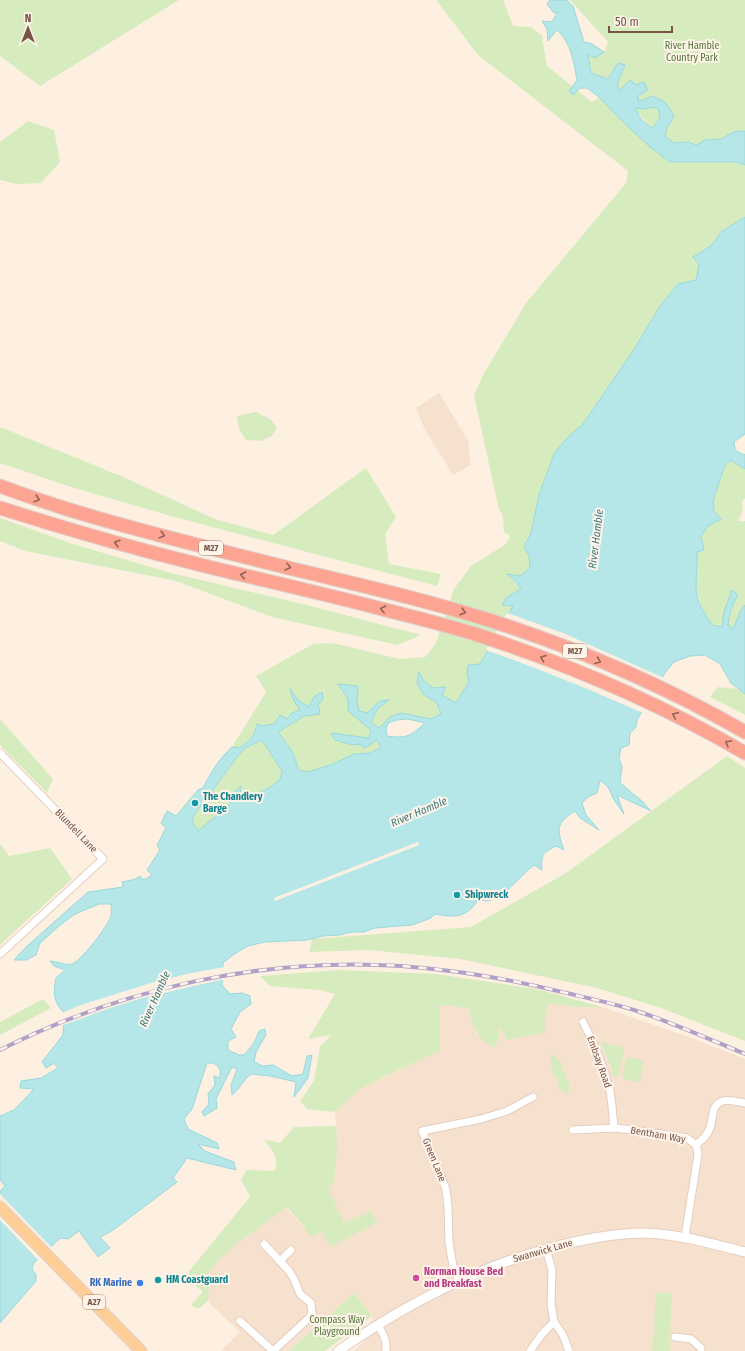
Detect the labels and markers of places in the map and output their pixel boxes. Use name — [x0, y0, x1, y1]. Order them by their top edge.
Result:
place label: The Chandlery Barge — [203, 791, 263, 815]
marker: The Chandlery Barge — [190, 798, 200, 808]
place label: Shipwreck — [465, 889, 509, 901]
marker: Shipwreck — [452, 890, 462, 900]
place label: Norman House Bed and Breakfast — [424, 1266, 503, 1290]
marker: Norman House Bed and Breakfast — [411, 1273, 421, 1283]
place label: HM Coastguard — [166, 1274, 228, 1286]
marker: HM Coastguard — [153, 1275, 163, 1285]
place label: RK Marine — [90, 1277, 132, 1289]
marker: RK Marine — [135, 1278, 145, 1288]

